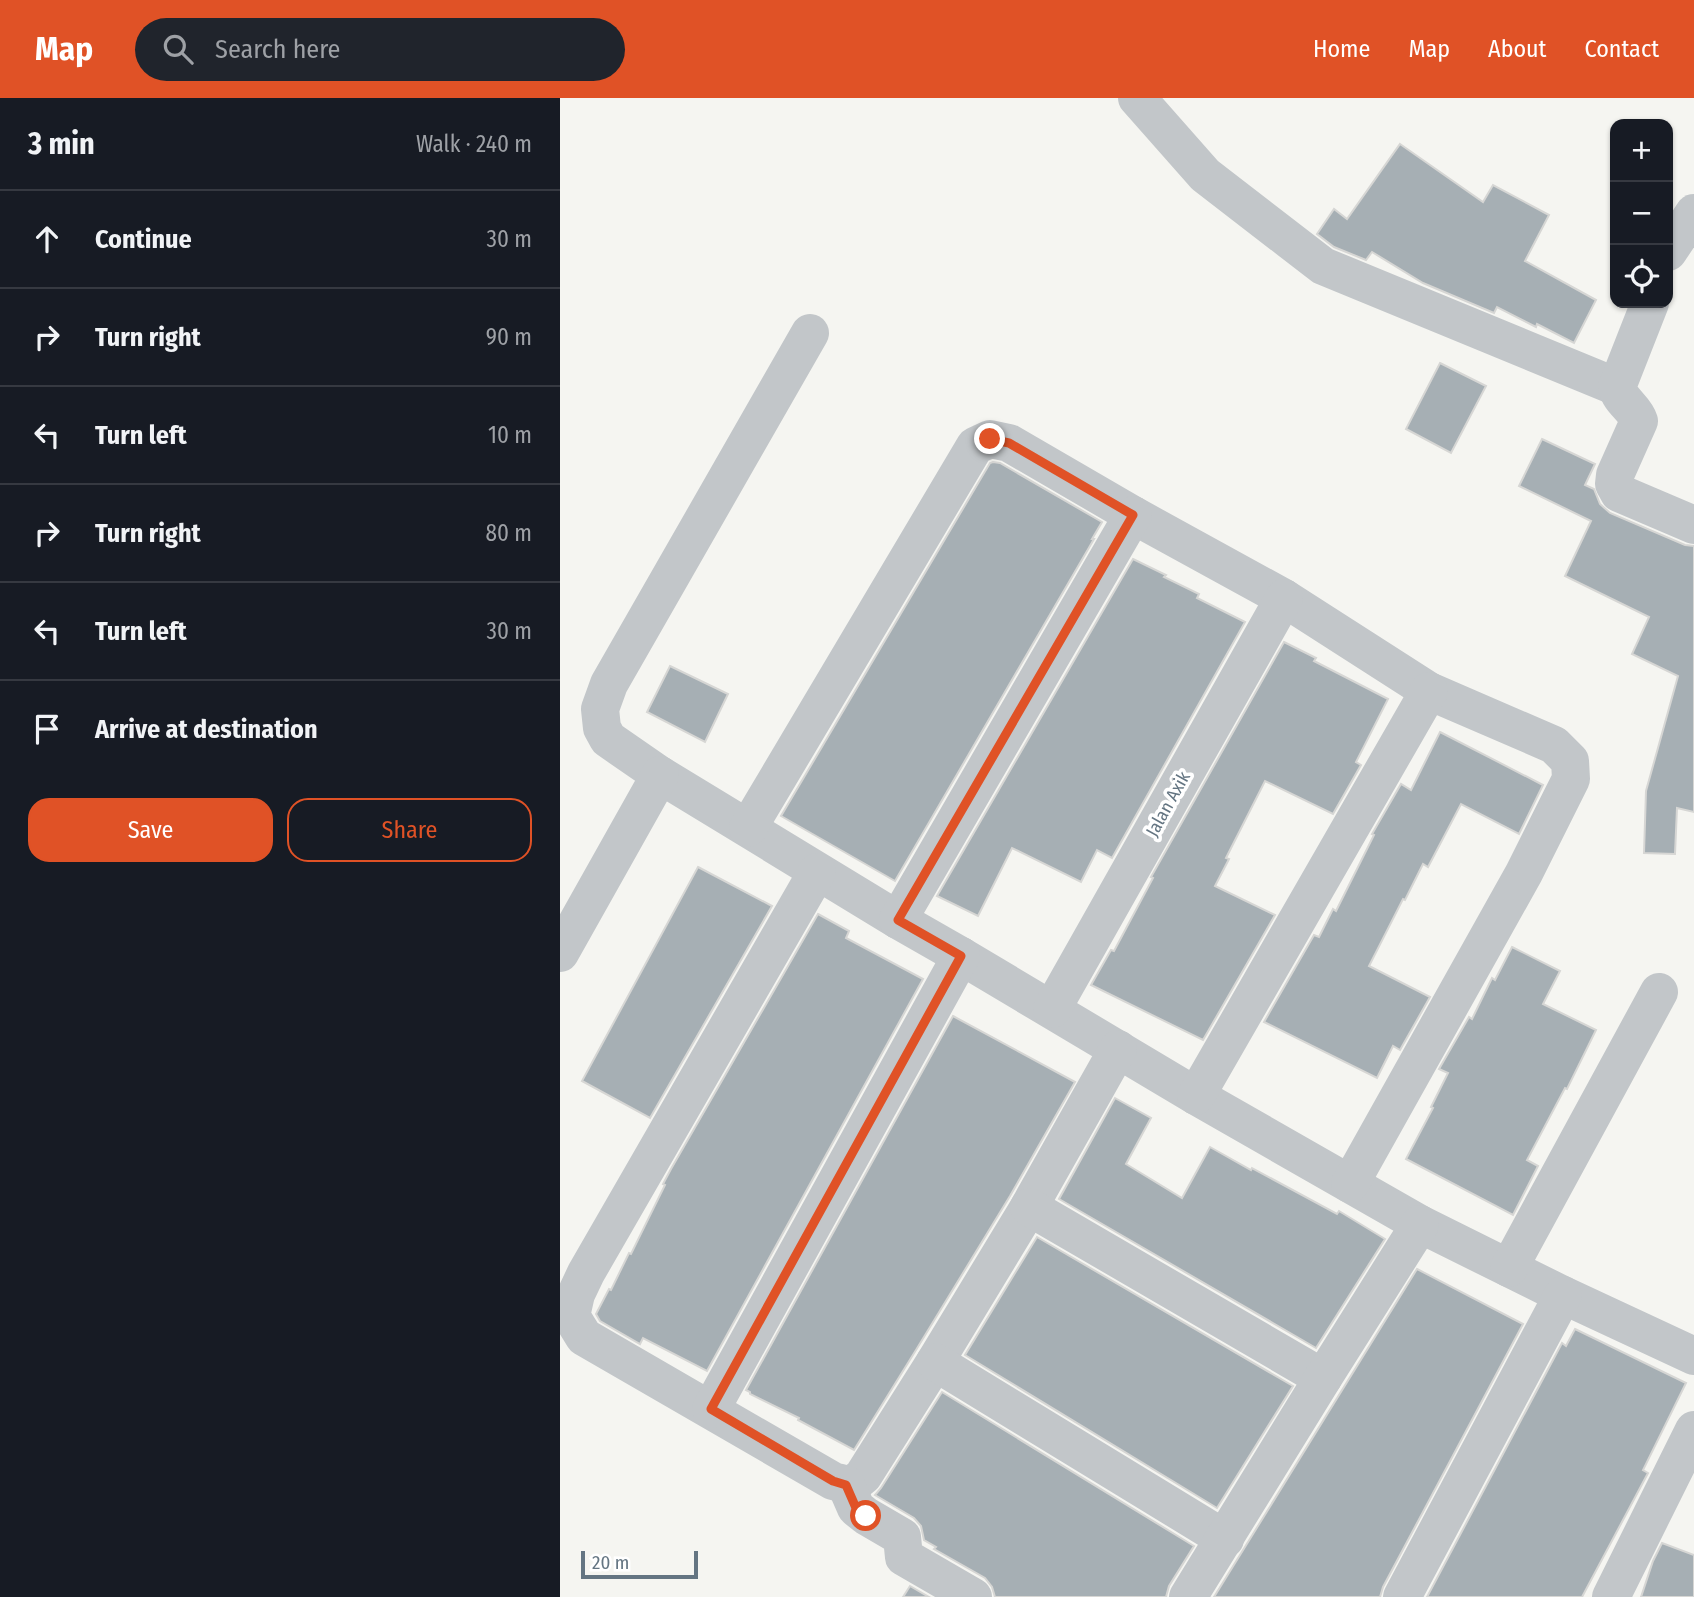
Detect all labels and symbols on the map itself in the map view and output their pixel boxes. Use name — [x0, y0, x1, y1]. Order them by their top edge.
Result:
route end — [974, 423, 1005, 454]
street label: Jalan Axik — [1141, 767, 1195, 840]
route start — [850, 1500, 881, 1531]
scale bar — [581, 1548, 698, 1580]

